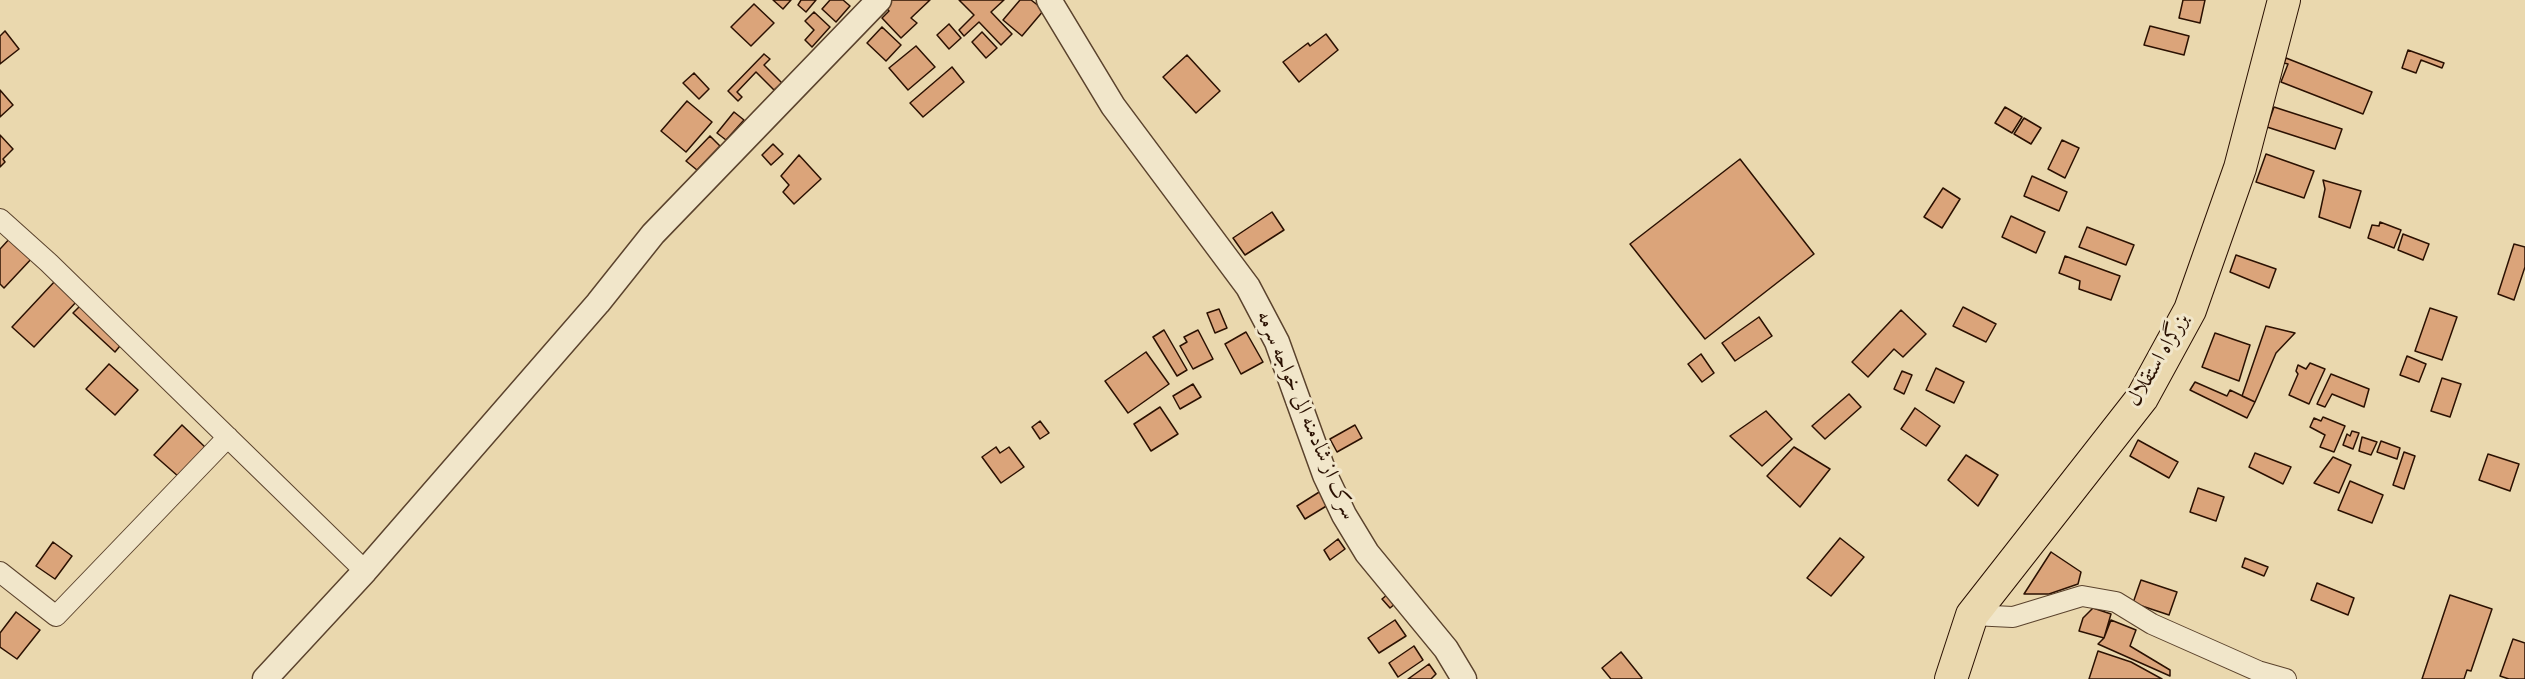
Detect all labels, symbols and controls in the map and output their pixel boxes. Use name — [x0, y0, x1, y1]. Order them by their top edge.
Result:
street label: سرک از شادمنه الی خواجه سرمه — [1249, 308, 1359, 524]
street label: بزرگراه استقلال — [2123, 310, 2197, 412]

